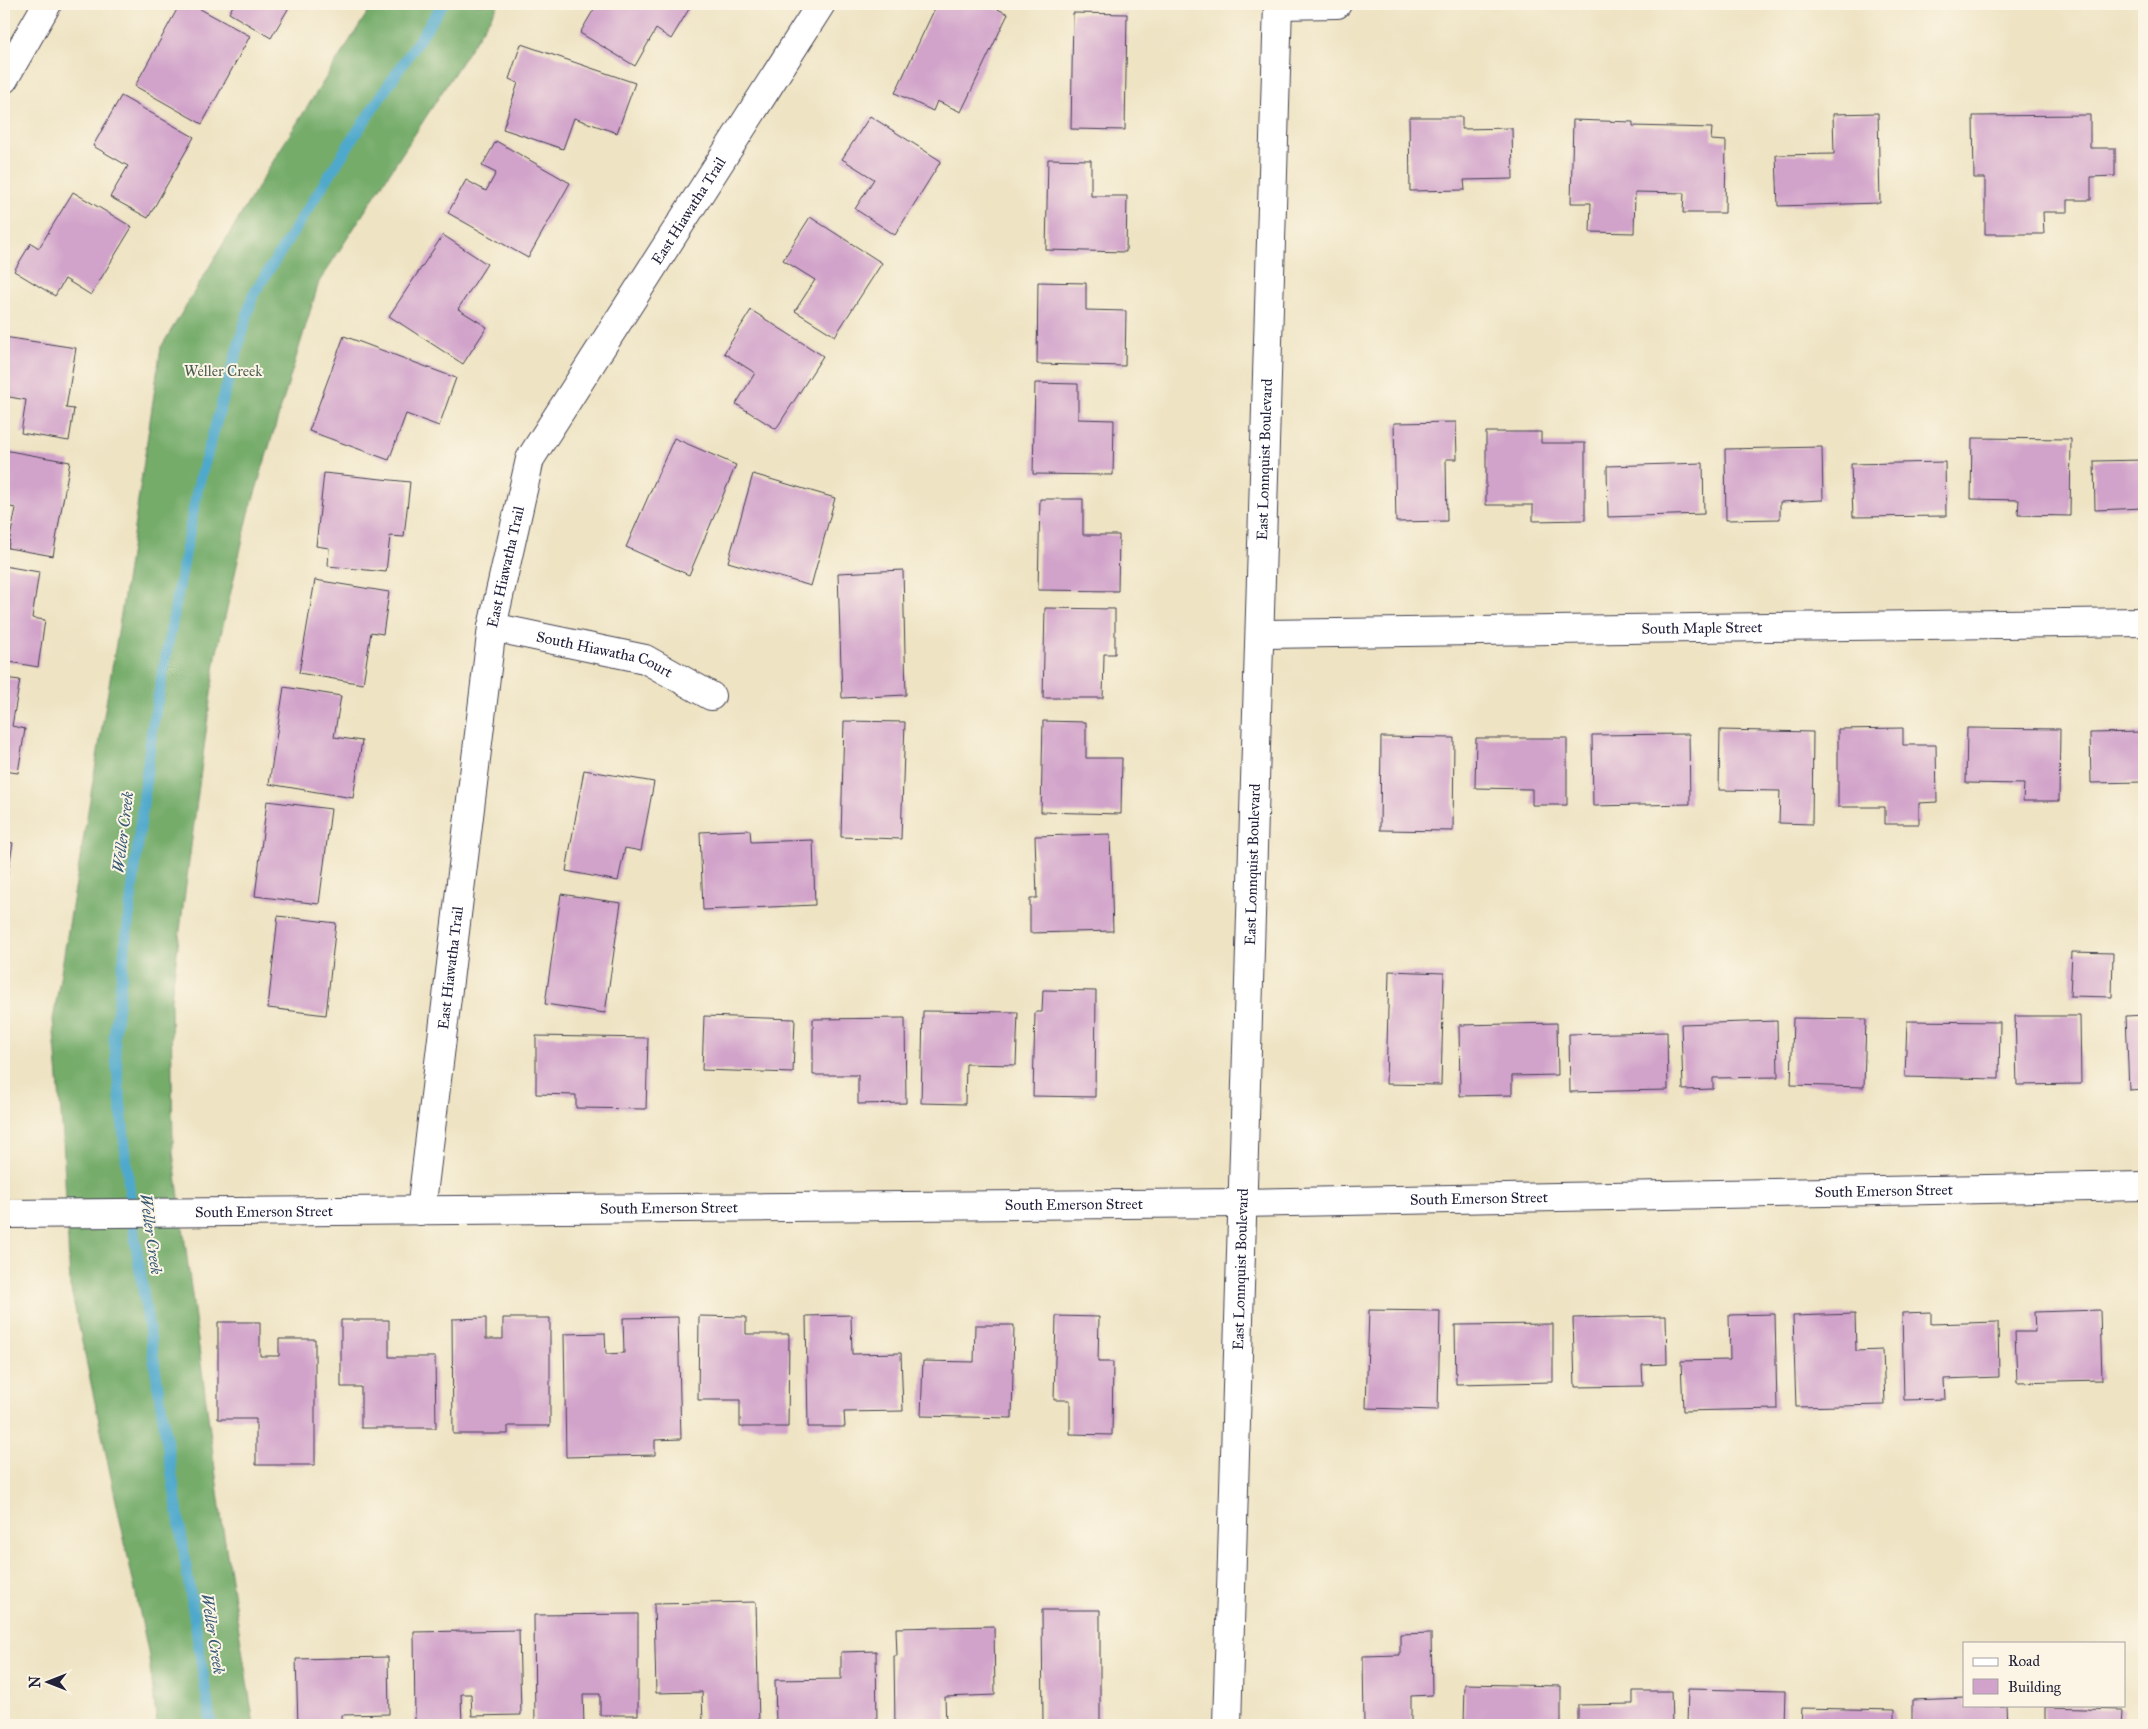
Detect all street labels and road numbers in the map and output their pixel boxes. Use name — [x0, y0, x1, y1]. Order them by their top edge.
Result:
street label: East Hiawatha Trail — [648, 153, 730, 268]
street label: East Lonnquist Boulevard — [1253, 378, 1276, 541]
street label: East Hiawatha Trail — [483, 503, 528, 629]
street label: South Maple Street — [1641, 618, 1763, 638]
street label: South Hiawatha Court — [535, 628, 676, 682]
street label: East Lonnquist Boulevard — [1241, 783, 1264, 946]
street label: East Hiawatha Trail — [434, 904, 467, 1030]
street label: South Emerson Street — [1815, 1181, 1954, 1201]
street label: East Lonnquist Boulevard — [1229, 1188, 1252, 1350]
street label: South Emerson Street — [1410, 1188, 1549, 1209]
street label: South Emerson Street — [1005, 1195, 1144, 1214]
street label: South Emerson Street — [600, 1198, 739, 1218]
street label: South Emerson Street — [195, 1202, 334, 1221]

